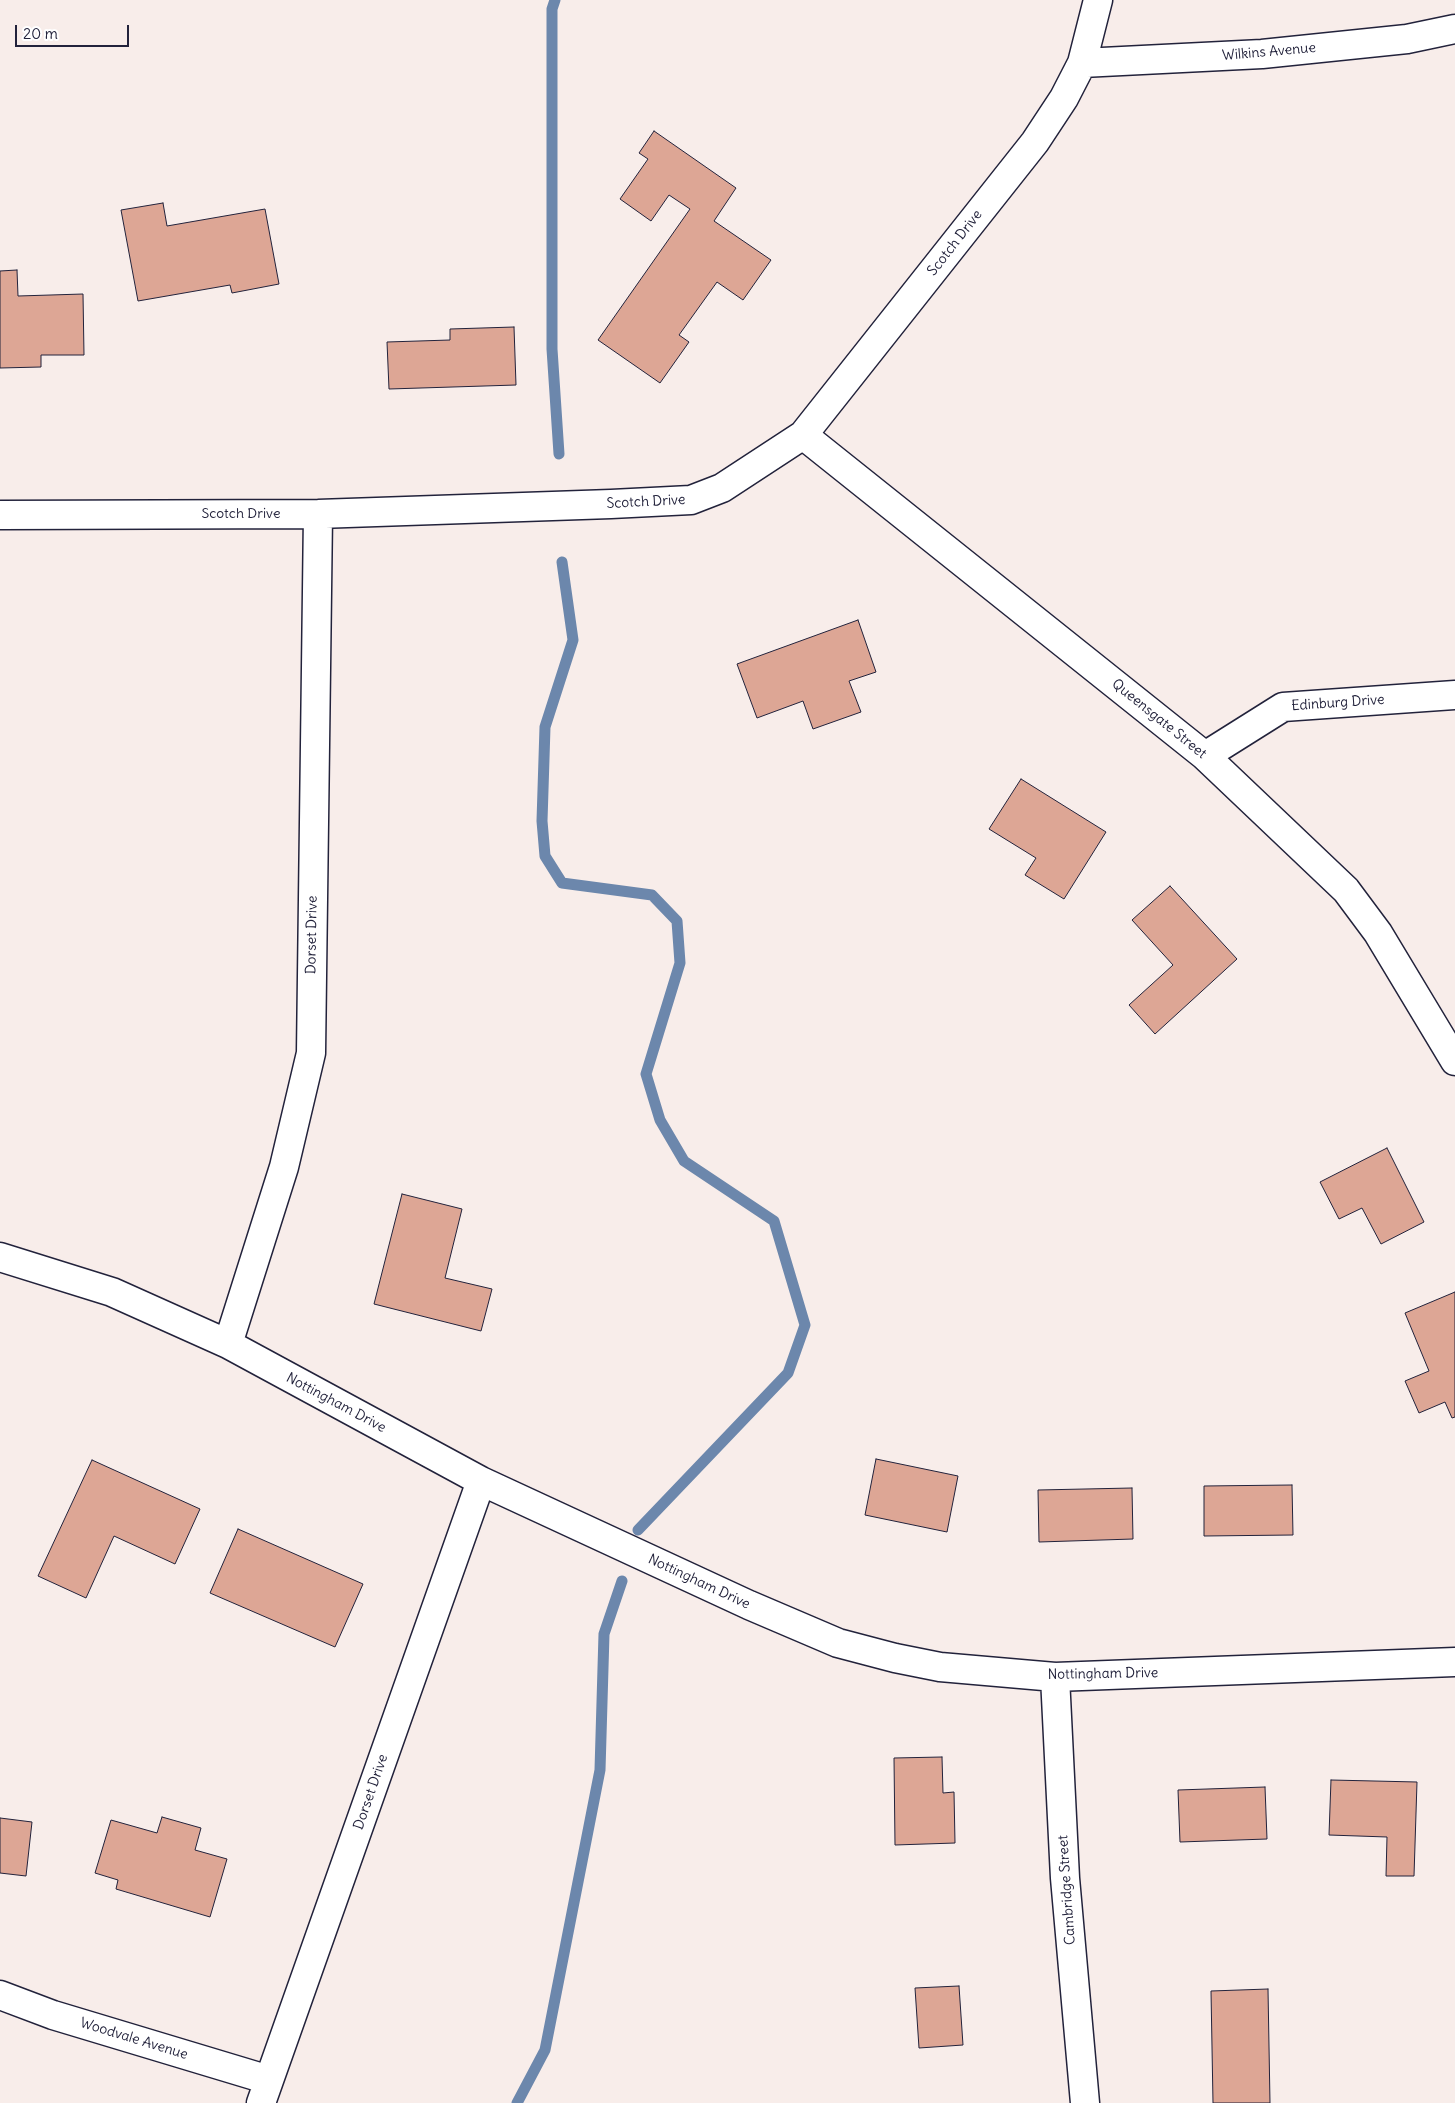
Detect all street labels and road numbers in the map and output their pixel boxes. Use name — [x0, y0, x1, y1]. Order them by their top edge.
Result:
street label: Wilkins Avenue — [1221, 40, 1317, 64]
street label: Scotch Drive — [924, 207, 986, 279]
street label: Scotch Drive — [606, 492, 686, 512]
street label: Scotch Drive — [202, 506, 280, 522]
street label: Queensgate Street — [1108, 676, 1210, 762]
street label: Edinburg Drive — [1291, 691, 1385, 715]
street label: Dorset Drive — [303, 896, 321, 974]
street label: Nottingham Drive — [283, 1370, 389, 1436]
street label: Nottingham Drive — [645, 1551, 753, 1613]
street label: Nottingham Drive — [1048, 1665, 1158, 1683]
street label: Dorset Drive — [350, 1752, 392, 1832]
street label: Cambridge Street — [1055, 1834, 1079, 1946]
street label: Woodvale Avenue — [78, 2015, 190, 2063]

